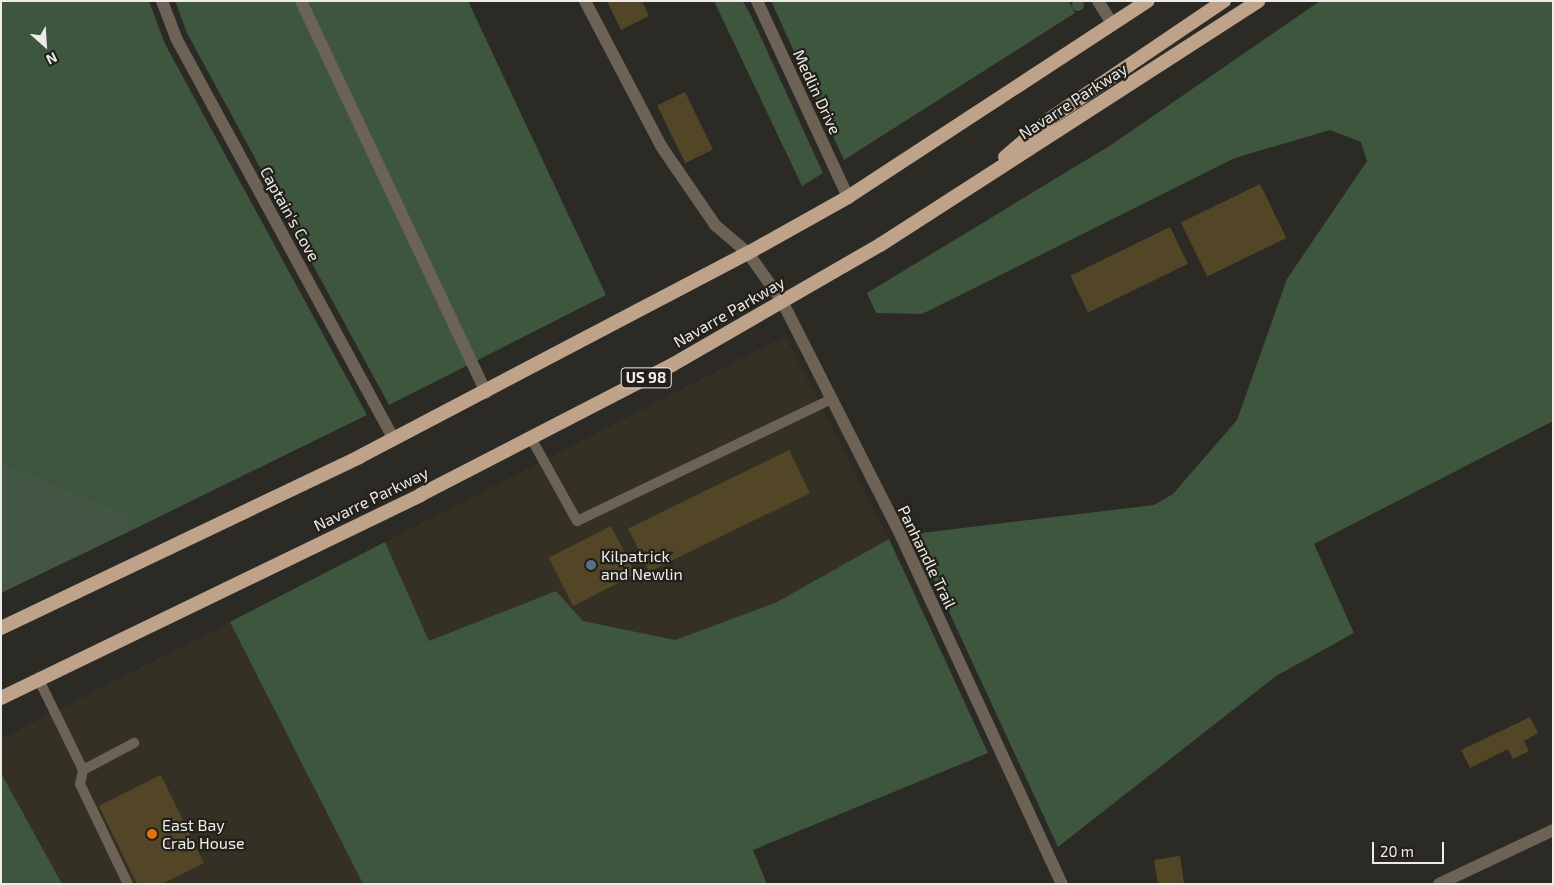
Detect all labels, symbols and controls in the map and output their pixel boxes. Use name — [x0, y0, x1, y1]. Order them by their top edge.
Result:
north arrow — [20, 20, 70, 70]
street label: Medlin Drive — [789, 47, 845, 137]
text: N — [44, 49, 60, 69]
street label: Navarre Parkway — [1015, 59, 1131, 143]
street label: Captain's Cove — [256, 163, 324, 265]
street label: Navarre Parkway — [670, 272, 788, 352]
road number: US 98 — [620, 366, 672, 390]
street label: Navarre Parkway — [311, 463, 431, 535]
street label: Panhandle Trail — [894, 502, 960, 612]
place label: Kilpatrick and Newlin — [601, 546, 683, 584]
marker: Kilpatrick and Newlin — [585, 559, 597, 571]
place label: East Bay Crab House — [162, 815, 245, 853]
marker: East Bay Crab House — [146, 828, 158, 840]
scale bar — [1374, 832, 1446, 864]
text: 20 m — [1380, 842, 1414, 860]

